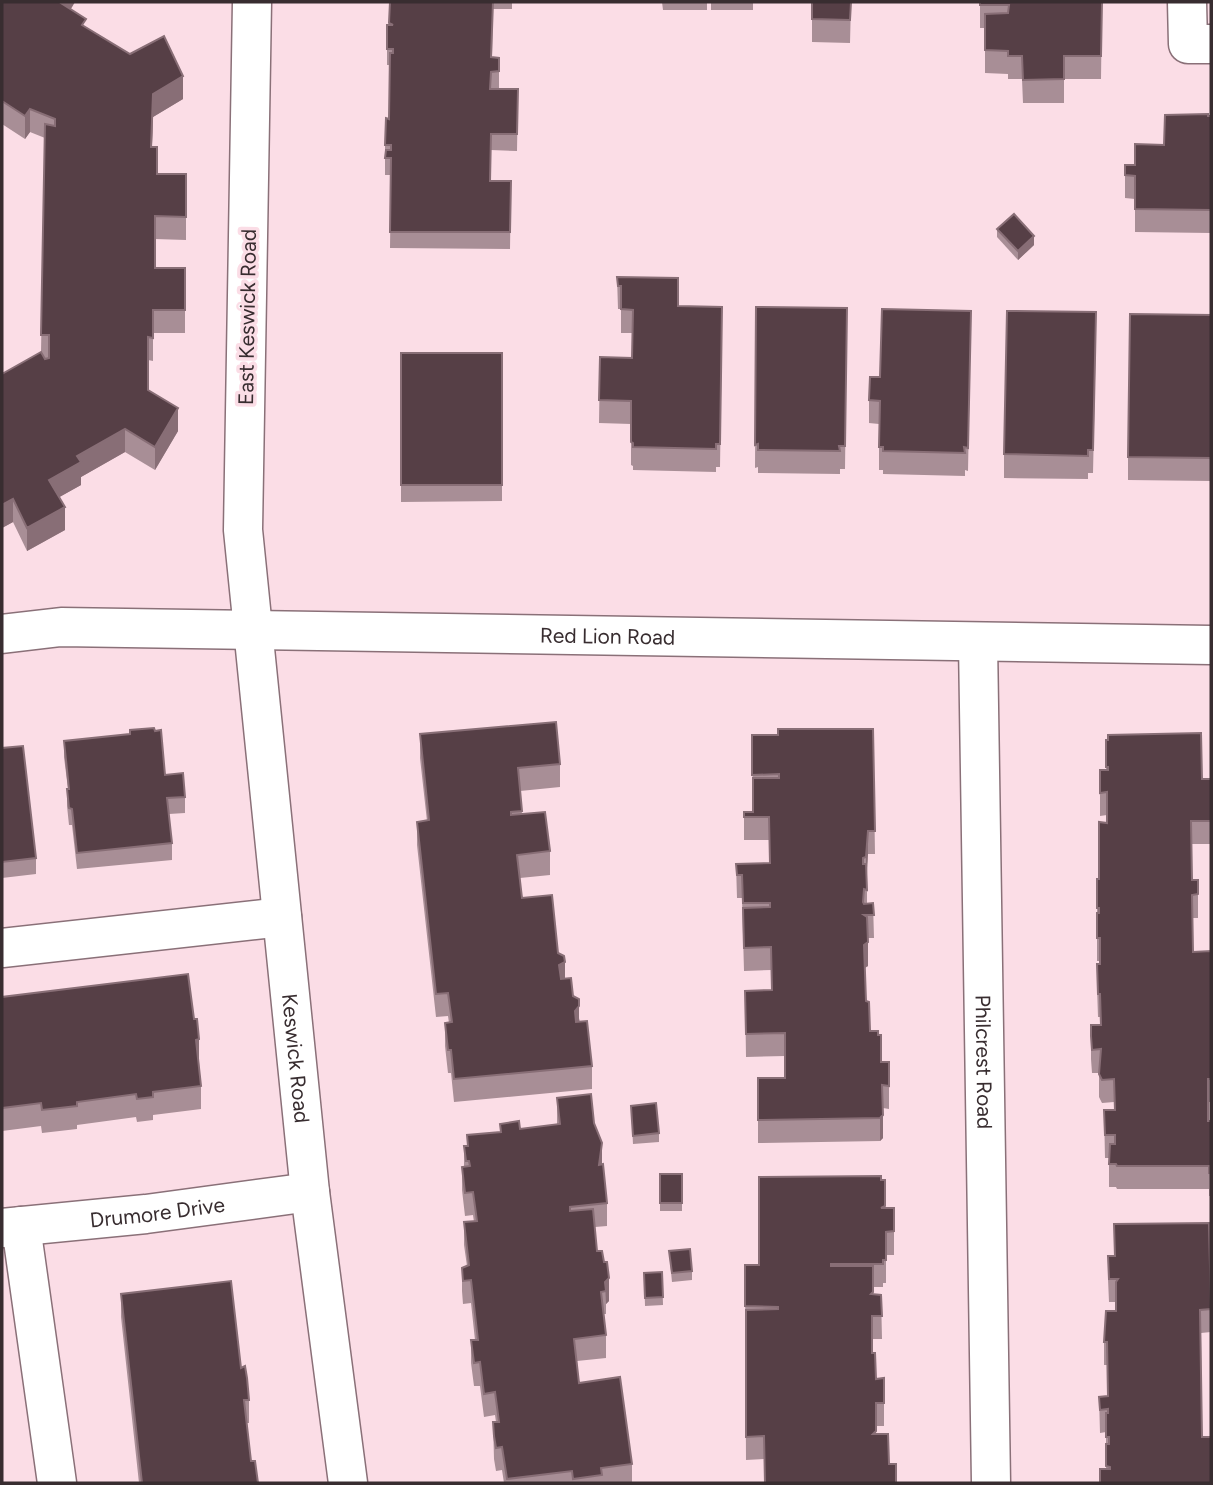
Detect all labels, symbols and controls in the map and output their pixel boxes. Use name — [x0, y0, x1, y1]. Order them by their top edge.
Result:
street label: East Keswick Road — [233, 229, 261, 405]
street label: Red Lion Road — [540, 622, 675, 649]
street label: Keswick Road — [277, 992, 315, 1124]
street label: Philcrest Road — [971, 994, 998, 1129]
street label: Drumore Drive — [89, 1191, 226, 1232]

